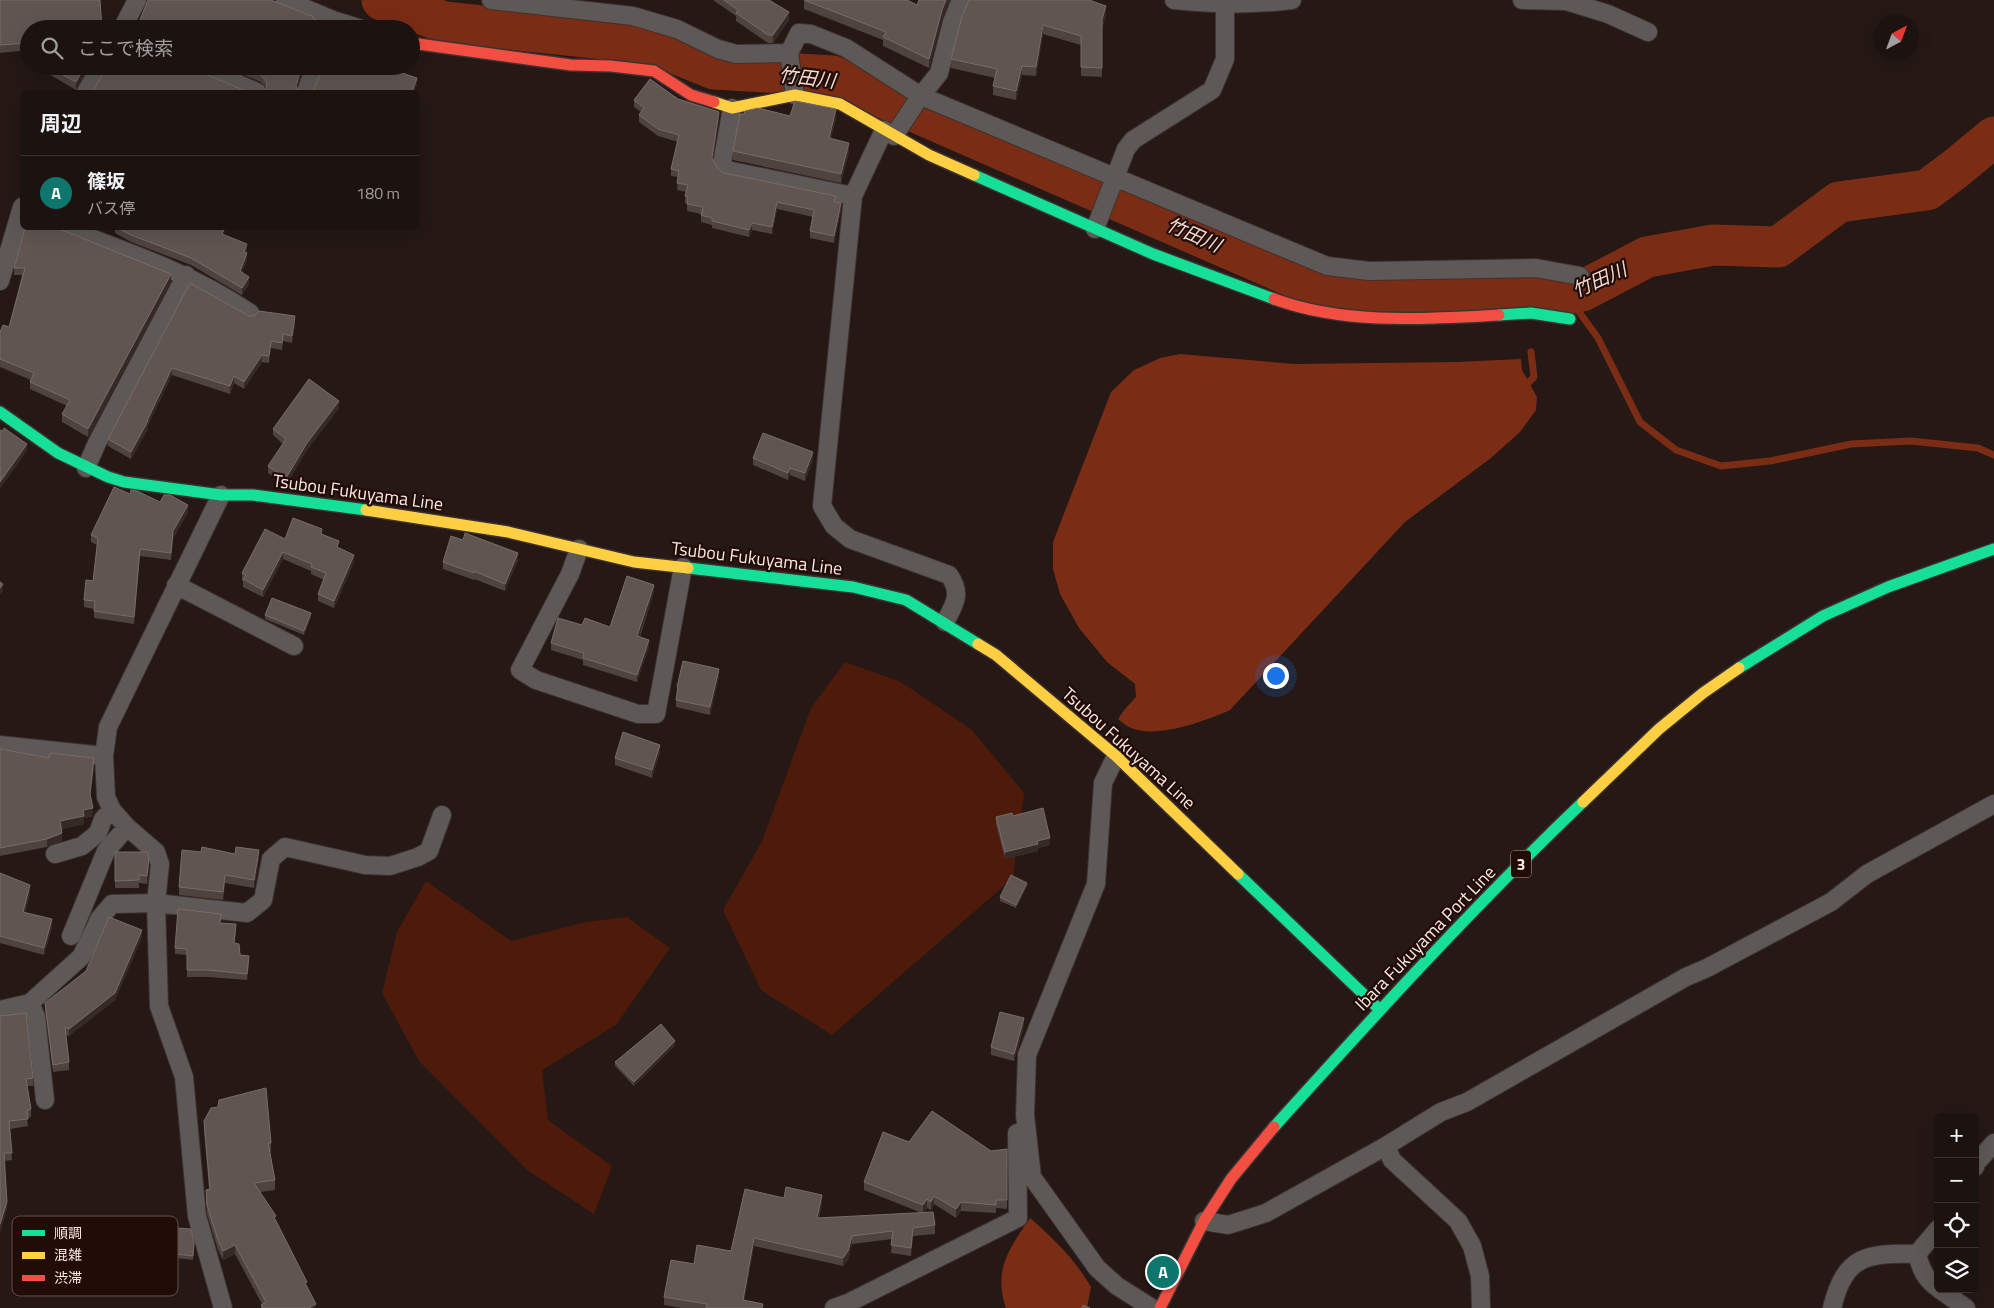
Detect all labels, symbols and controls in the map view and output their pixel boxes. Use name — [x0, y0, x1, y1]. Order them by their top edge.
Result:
north arrow — [1874, 15, 1919, 60]
search box — [20, 20, 420, 75]
text: ここで検索 — [78, 33, 173, 62]
icon: search — [38, 34, 66, 62]
water label: 竹田川 — [777, 59, 839, 95]
text: 周辺 — [40, 107, 82, 139]
text: 篠坂 — [87, 166, 125, 195]
text: A — [51, 181, 61, 205]
text: 180 m — [356, 181, 400, 205]
text: バス停 — [87, 196, 135, 220]
water label: 竹田川 — [1162, 209, 1228, 260]
water label: 竹田川 — [1567, 253, 1633, 304]
street label: Tsubou Fukuyama Line — [271, 467, 445, 517]
street label: Tsubou Fukuyama Line — [670, 534, 844, 582]
your location — [1263, 663, 1289, 689]
street label: Tsubou Fukuyama Line — [1056, 680, 1202, 816]
road number: 3 — [1511, 851, 1531, 878]
street label: Ibara Fukuyama Port Line — [1348, 859, 1502, 1017]
map controls — [1934, 1113, 1979, 1293]
button: + — [1934, 1113, 1979, 1158]
button: − — [1934, 1158, 1979, 1203]
button: locate — [1934, 1203, 1979, 1248]
legend — [12, 1216, 178, 1296]
text: 順調 — [54, 1222, 82, 1243]
text: 混雑 — [54, 1244, 82, 1265]
button: layers — [1934, 1248, 1979, 1293]
pin: A — [1147, 1253, 1179, 1291]
text: 渋滞 — [54, 1267, 82, 1288]

